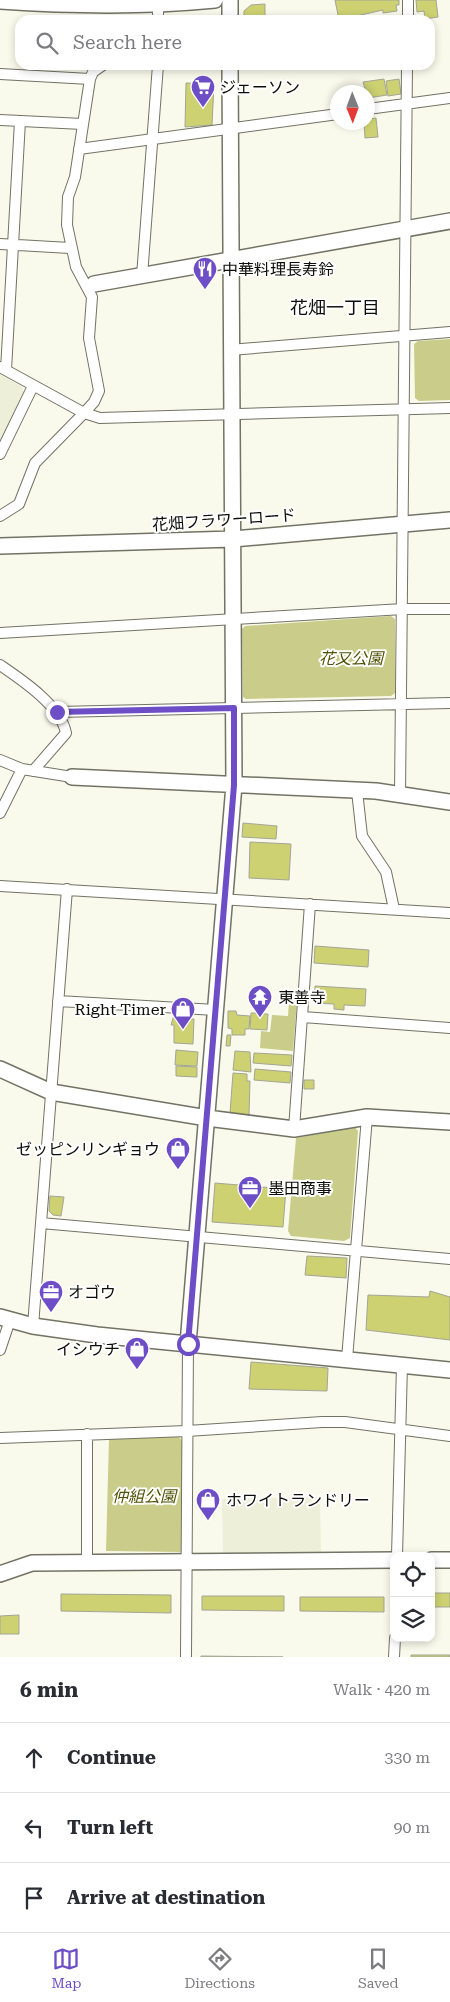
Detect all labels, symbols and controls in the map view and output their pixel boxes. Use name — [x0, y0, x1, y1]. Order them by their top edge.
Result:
search box — [15, 15, 435, 70]
icon: search — [33, 29, 61, 57]
text: Search here — [73, 31, 182, 54]
supermarket icon: ジェーソン — [190, 74, 216, 108]
place label: ジェーソン — [220, 78, 300, 97]
north arrow — [330, 85, 375, 130]
restaurant icon: 中華料理長寿鈴 — [192, 256, 218, 290]
place label: 中華料理長寿鈴 — [222, 260, 334, 279]
district label: 花畑一丁目 — [290, 297, 380, 318]
street label: 花畑フラワーロード — [152, 506, 296, 534]
park label: 花又公園 — [319, 649, 385, 668]
route end — [46, 701, 69, 724]
temple icon: 東善寺 — [247, 984, 273, 1018]
place label: 東善寺 — [278, 988, 326, 1007]
shop icon: Right Timer — [170, 996, 196, 1030]
place label: Right Timer — [75, 1000, 166, 1019]
shop icon: ゼッピンリンギョウ — [165, 1136, 191, 1170]
place label: ゼッピンリンギョウ — [16, 1140, 160, 1159]
office icon: 墨田商事 — [237, 1175, 263, 1209]
place label: 墨田商事 — [268, 1179, 332, 1198]
office icon: オゴウ — [38, 1279, 64, 1313]
place label: オゴウ — [68, 1283, 116, 1302]
route start — [177, 1333, 200, 1356]
shop icon: イシウチ — [124, 1336, 150, 1370]
place label: イシウチ — [56, 1340, 120, 1359]
park label: 仲組公園 — [112, 1487, 178, 1506]
shop icon: ホワイトランドリー — [195, 1487, 221, 1521]
place label: ホワイトランドリー — [226, 1491, 370, 1510]
map controls — [390, 1552, 435, 1642]
button: locate — [390, 1552, 435, 1597]
button: layers — [390, 1597, 435, 1642]
text: 6 min — [20, 1678, 78, 1702]
text: Walk · 420 m — [333, 1680, 430, 1699]
icon: ahead — [20, 1744, 48, 1772]
text: Continue — [67, 1746, 156, 1769]
text: 330 m — [384, 1748, 430, 1767]
icon: left — [20, 1814, 48, 1842]
text: Turn left — [67, 1816, 153, 1839]
text: 90 m — [393, 1818, 430, 1837]
icon: arrive — [20, 1884, 48, 1912]
text: Arrive at destination — [67, 1886, 265, 1909]
tab: Map — [52, 1945, 81, 1991]
tab: Directions — [184, 1945, 255, 1991]
tab: Saved — [358, 1945, 399, 1991]

